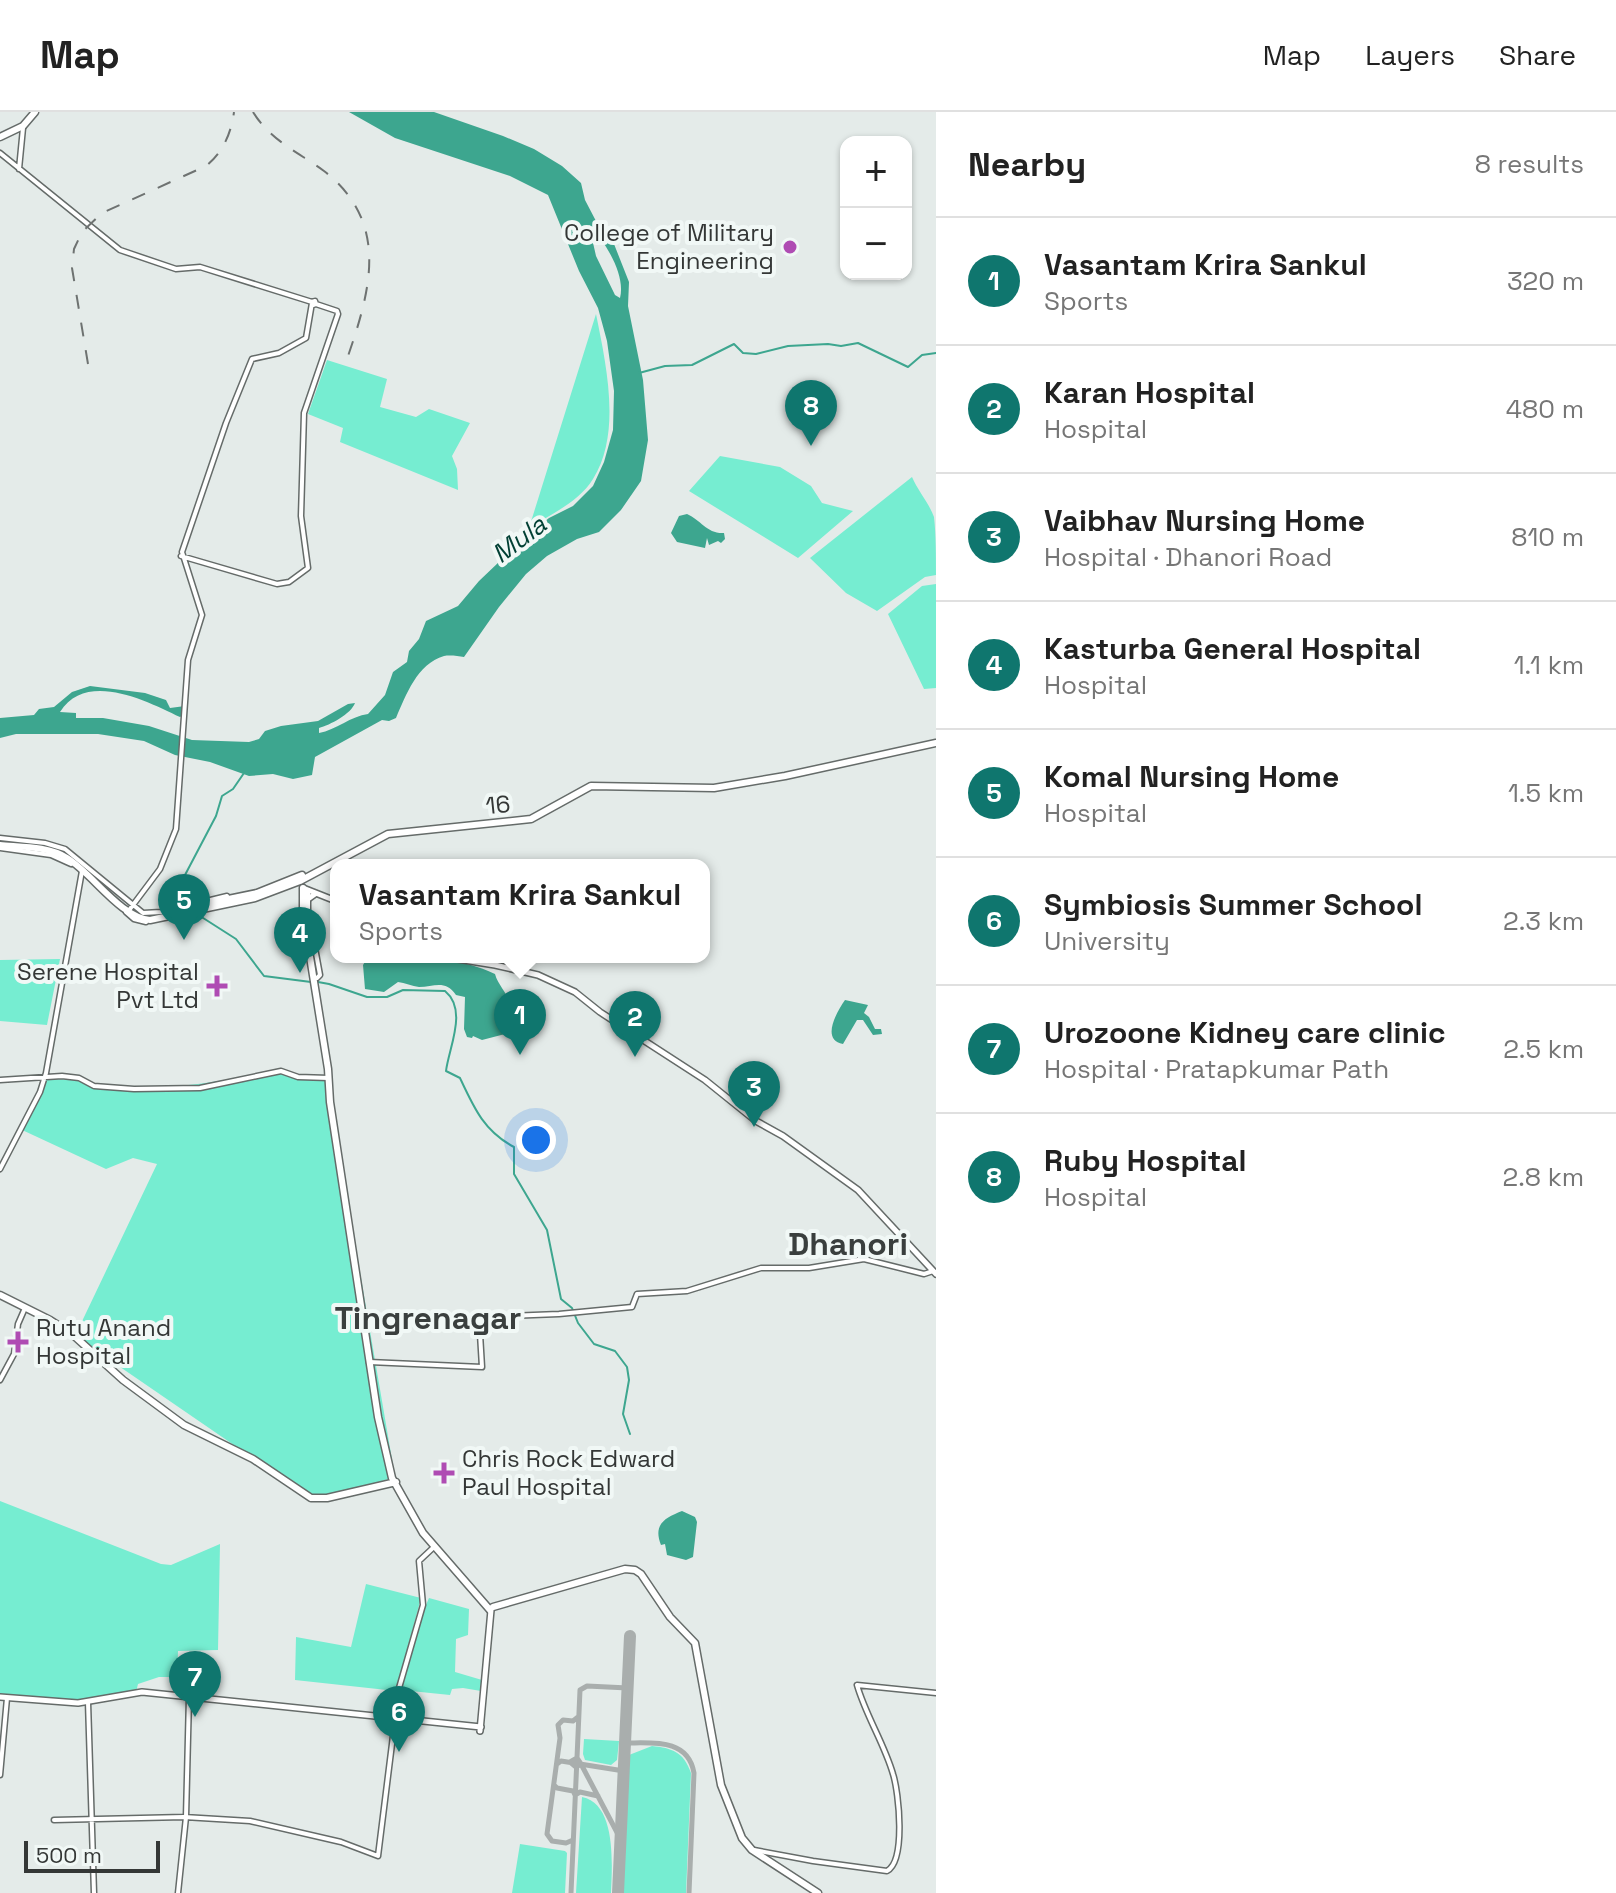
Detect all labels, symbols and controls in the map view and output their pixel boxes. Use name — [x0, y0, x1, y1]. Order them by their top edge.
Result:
text: Map — [40, 31, 120, 79]
text: Map — [1263, 37, 1321, 73]
text: Layers — [1365, 37, 1455, 73]
text: Share — [1499, 37, 1576, 73]
map controls — [840, 136, 912, 280]
button: + — [840, 136, 912, 208]
text: Nearby — [968, 143, 1086, 186]
text: 8 results — [1475, 147, 1584, 181]
button: − — [840, 208, 912, 280]
place label: College of Military Engineering — [564, 217, 774, 276]
marker: College of Military Engineering — [781, 238, 799, 256]
text: Vasantam Krira Sankul — [1044, 245, 1367, 284]
text: 1 — [988, 264, 1000, 298]
text: 320 m — [1507, 264, 1584, 298]
text: Sports — [1044, 284, 1128, 318]
text: Karan Hospital — [1044, 373, 1255, 412]
pin: 8 — [785, 380, 837, 446]
text: 2 — [986, 392, 1002, 426]
text: 480 m — [1506, 392, 1584, 426]
text: Hospital — [1044, 412, 1147, 446]
text: Vaibhav Nursing Home — [1044, 501, 1365, 540]
water label: Mula — [485, 507, 554, 571]
text: 3 — [986, 520, 1002, 554]
text: 810 m — [1511, 520, 1584, 554]
text: Hospital · Dhanori Road — [1044, 540, 1332, 574]
text: Kasturba General Hospital — [1044, 629, 1421, 668]
text: 4 — [986, 648, 1002, 682]
text: 1.1 km — [1514, 648, 1584, 682]
text: Hospital — [1044, 668, 1147, 702]
text: Komal Nursing Home — [1044, 757, 1339, 796]
text: 5 — [986, 776, 1002, 810]
text: 1.5 km — [1508, 776, 1584, 810]
street label: 16 — [484, 788, 512, 821]
text: Hospital — [1044, 796, 1147, 830]
popup — [330, 859, 710, 963]
pin: 5 — [158, 874, 210, 940]
text: Vasantam Krira Sankul — [359, 875, 681, 914]
text: Symbiosis Summer School — [1044, 885, 1422, 924]
text: 6 — [986, 904, 1002, 938]
text: 2.3 km — [1503, 904, 1584, 938]
pin: 4 — [274, 907, 326, 973]
text: Sports — [359, 914, 443, 948]
text: University — [1044, 924, 1170, 958]
place label: Serene Hospital Pvt Ltd — [17, 956, 199, 1015]
marker: Serene Hospital Pvt Ltd — [206, 975, 228, 997]
pin: 1 — [494, 989, 546, 1055]
pin: 2 — [609, 991, 661, 1057]
text: Urozoone Kidney care clinic — [1044, 1013, 1446, 1052]
text: 7 — [987, 1032, 1001, 1066]
text: 2.5 km — [1503, 1032, 1584, 1066]
text: Hospital · Pratapkumar Path — [1044, 1052, 1389, 1086]
pin: 3 — [728, 1061, 780, 1127]
your location — [516, 1120, 556, 1160]
text: Ruby Hospital — [1044, 1141, 1247, 1180]
text: 8 — [986, 1160, 1002, 1194]
text: 2.8 km — [1503, 1160, 1584, 1194]
text: Hospital — [1044, 1180, 1147, 1214]
district label: Dhanori — [788, 1224, 908, 1264]
district label: Tingrenagar — [334, 1298, 522, 1338]
place label: Rutu Anand Hospital — [36, 1312, 171, 1371]
marker: Rutu Anand Hospital — [7, 1331, 29, 1353]
place label: Chris Rock Edward Paul Hospital — [462, 1443, 675, 1502]
marker: Chris Rock Edward Paul Hospital — [433, 1462, 455, 1484]
pin: 7 — [169, 1651, 221, 1717]
pin: 6 — [373, 1686, 425, 1752]
scale bar — [24, 1837, 160, 1873]
text: 500 m — [36, 1841, 102, 1869]

